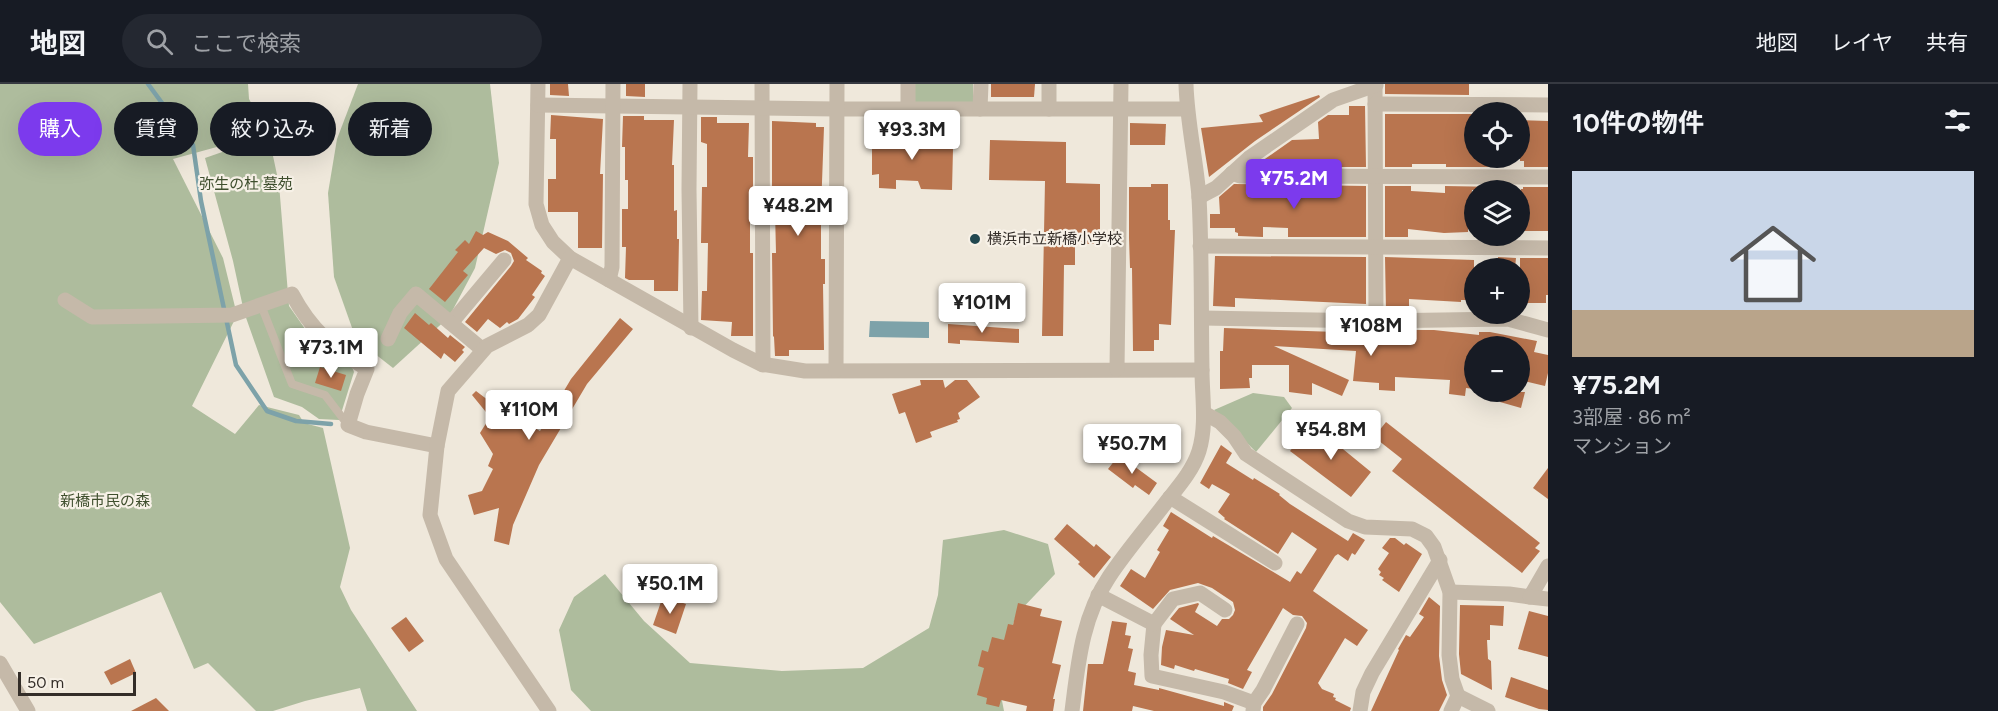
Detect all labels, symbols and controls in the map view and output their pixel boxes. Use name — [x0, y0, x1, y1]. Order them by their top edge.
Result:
search box — [122, 14, 542, 68]
icon: search — [143, 25, 176, 58]
text: 地図 — [30, 26, 86, 60]
text: ここで検索 — [191, 30, 301, 57]
text: 地図 — [1756, 30, 1798, 55]
text: レイヤ — [1831, 30, 1893, 55]
text: 共有 — [1926, 30, 1968, 55]
chip: 購入 — [18, 102, 102, 156]
chip: 賃貸 — [114, 102, 198, 156]
chip: 絞り込み — [210, 102, 336, 156]
chip: 新着 — [348, 102, 432, 156]
map controls — [1464, 102, 1530, 402]
button: locate — [1464, 102, 1530, 168]
icon: filters — [1941, 104, 1974, 137]
text: 10件の物件 — [1572, 107, 1704, 139]
pin: ¥93.3M — [863, 110, 961, 161]
text: ¥93.3M — [878, 117, 946, 141]
pin: ¥75.2M — [1245, 159, 1343, 210]
text: ¥75.2M — [1260, 166, 1328, 190]
park label: 弥生の杜 墓苑 — [199, 175, 293, 193]
button: layers — [1464, 180, 1530, 246]
pin: ¥48.2M — [749, 186, 847, 237]
text: ¥48.2M — [763, 193, 833, 217]
icon: home — [1719, 210, 1827, 318]
place label: 横浜市立新橋小学校 — [987, 230, 1122, 248]
marker: 横浜市立新橋小学校 — [968, 232, 982, 246]
button: + — [1464, 258, 1530, 324]
pin: ¥101M — [940, 283, 1024, 334]
text: ¥101M — [953, 290, 1011, 314]
pin: ¥108M — [1329, 306, 1413, 357]
text: ¥108M — [1340, 313, 1402, 337]
pin: ¥73.1M — [282, 328, 380, 379]
text: ¥73.1M — [299, 335, 363, 359]
button: − — [1464, 336, 1530, 402]
text: ¥75.2M — [1572, 369, 1661, 401]
pin: ¥110M — [487, 390, 571, 441]
text: ¥110M — [500, 397, 558, 421]
text: 3部屋 · 86 m² — [1572, 405, 1691, 429]
pin: ¥54.8M — [1282, 410, 1380, 461]
text: ¥54.8M — [1296, 417, 1366, 441]
pin: ¥50.7M — [1083, 424, 1181, 475]
text: ¥50.7M — [1097, 431, 1167, 455]
text: マンション — [1572, 434, 1672, 458]
park label: 新橋市民の森 — [60, 492, 150, 510]
pin: ¥50.1M — [621, 564, 719, 615]
text: ¥50.1M — [636, 571, 704, 595]
scale bar — [18, 669, 136, 696]
text: 50 m — [27, 673, 64, 692]

